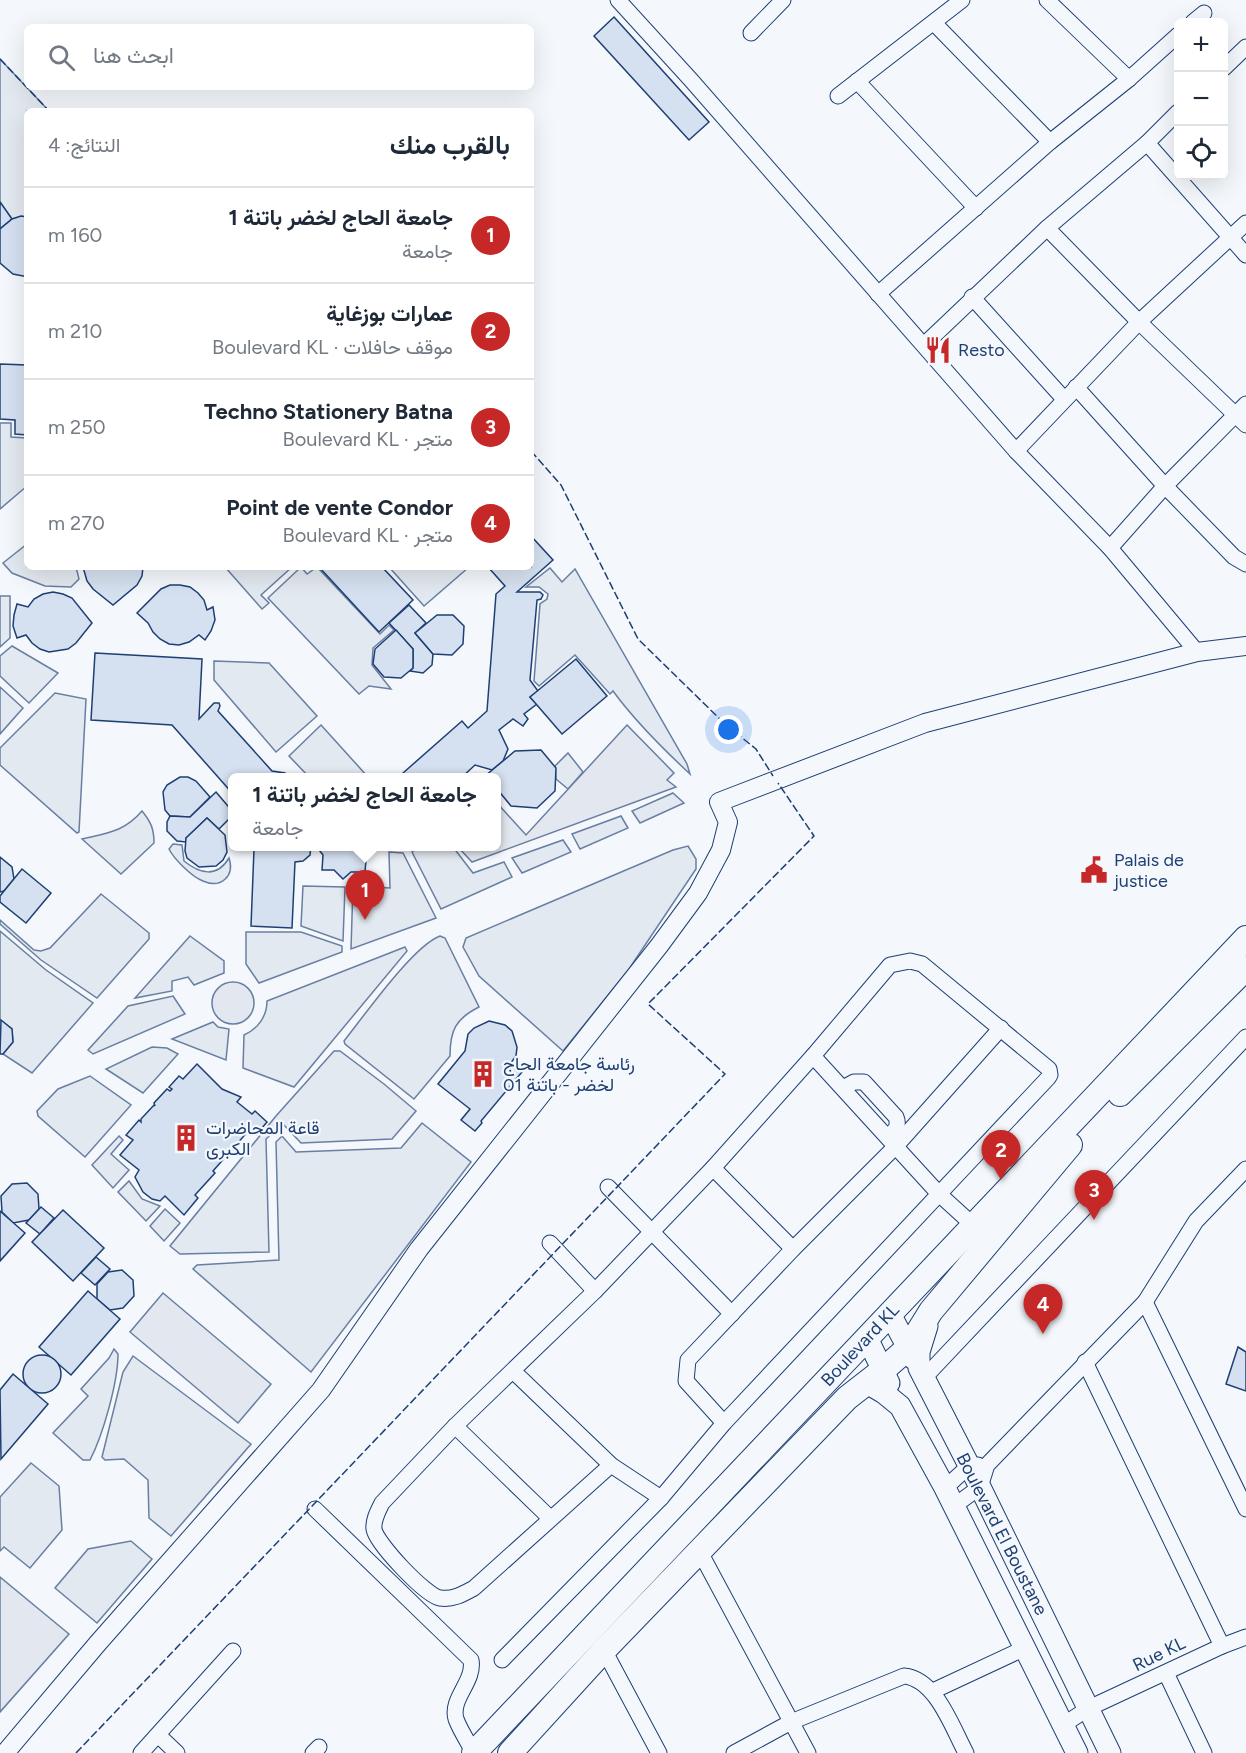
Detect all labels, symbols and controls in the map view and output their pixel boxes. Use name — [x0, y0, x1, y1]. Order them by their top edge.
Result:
map controls — [1174, 18, 1228, 180]
button: + — [1174, 18, 1228, 72]
search box — [24, 24, 534, 90]
icon: search — [45, 41, 78, 74]
text: ابحث هنا — [93, 42, 174, 69]
button: − — [1174, 72, 1228, 126]
button: locate — [1174, 126, 1228, 180]
text: بالقرب منك — [390, 129, 510, 161]
text: النتائج: 4 — [48, 133, 120, 157]
text: جامعة الحاج لخضر باتنة 1 — [228, 204, 453, 231]
text: 160 m — [48, 223, 102, 247]
text: 1 — [486, 223, 495, 247]
text: جامعة — [402, 239, 453, 263]
text: عمارات بوزغاية — [326, 300, 453, 327]
text: 210 m — [48, 319, 102, 343]
text: 2 — [485, 319, 496, 343]
text: موقف حافلات · Boulevard KL — [212, 335, 453, 359]
restaurant icon: Resto — [923, 335, 953, 365]
place label: Resto — [958, 339, 1005, 361]
text: Techno Stationery Batna — [204, 398, 453, 425]
text: 250 m — [48, 415, 105, 439]
text: 3 — [485, 415, 496, 439]
text: متجر · Boulevard KL — [282, 427, 453, 451]
text: Point de vente Condor — [226, 494, 453, 521]
text: 270 m — [48, 511, 105, 535]
text: 4 — [484, 511, 497, 535]
text: متجر · Boulevard KL — [282, 523, 453, 547]
your location — [714, 715, 743, 744]
popup — [228, 773, 501, 851]
text: جامعة الحاج لخضر باتنة 1 — [252, 781, 477, 808]
text: جامعة — [252, 816, 303, 840]
place label: Palais de justice — [1113, 849, 1184, 892]
public building icon: Palais de justice — [1079, 855, 1109, 885]
pin: 1 — [346, 870, 385, 920]
place label: رئاسة جامعة الحاج لخضر - باتنة 01 — [503, 1053, 635, 1096]
building icon: رئاسة جامعة الحاج لخضر - باتنة 01 — [468, 1059, 498, 1089]
place label: قاعة المحاضرات الكبرى — [206, 1117, 319, 1160]
building icon: قاعة المحاضرات الكبرى — [171, 1123, 201, 1153]
pin: 2 — [982, 1130, 1020, 1180]
pin: 3 — [1074, 1170, 1114, 1220]
pin: 4 — [1024, 1284, 1062, 1334]
street label: Boulevard KL — [816, 1299, 904, 1391]
street label: Boulevard El Boustane — [952, 1449, 1053, 1619]
street label: Rue KL — [1129, 1632, 1190, 1676]

